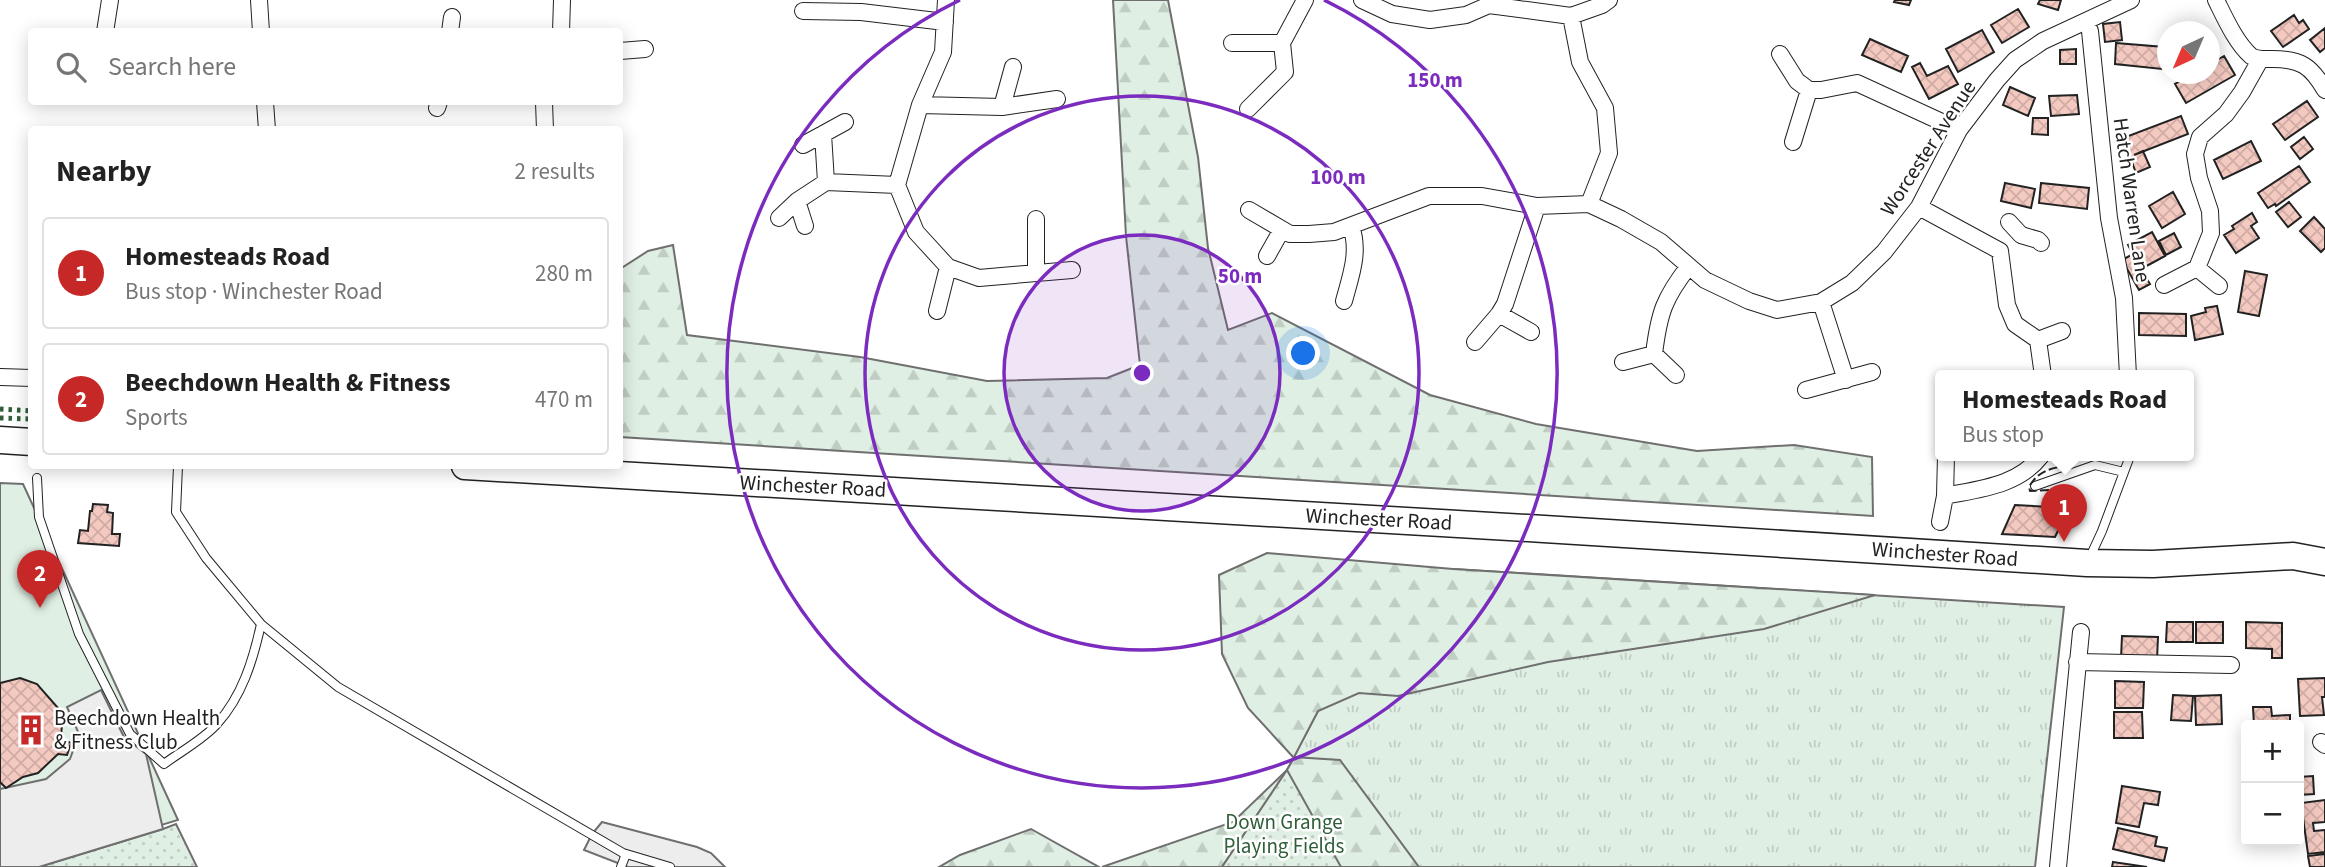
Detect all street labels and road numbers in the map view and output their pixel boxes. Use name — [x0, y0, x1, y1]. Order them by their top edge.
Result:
street label: Worcester Avenue — [1873, 74, 1983, 222]
street label: Hatch Warren Lane — [2106, 116, 2158, 284]
street label: Winchester Road — [739, 467, 887, 505]
street label: Winchester Road — [1305, 500, 1453, 538]
street label: Winchester Road — [1871, 534, 2019, 574]

